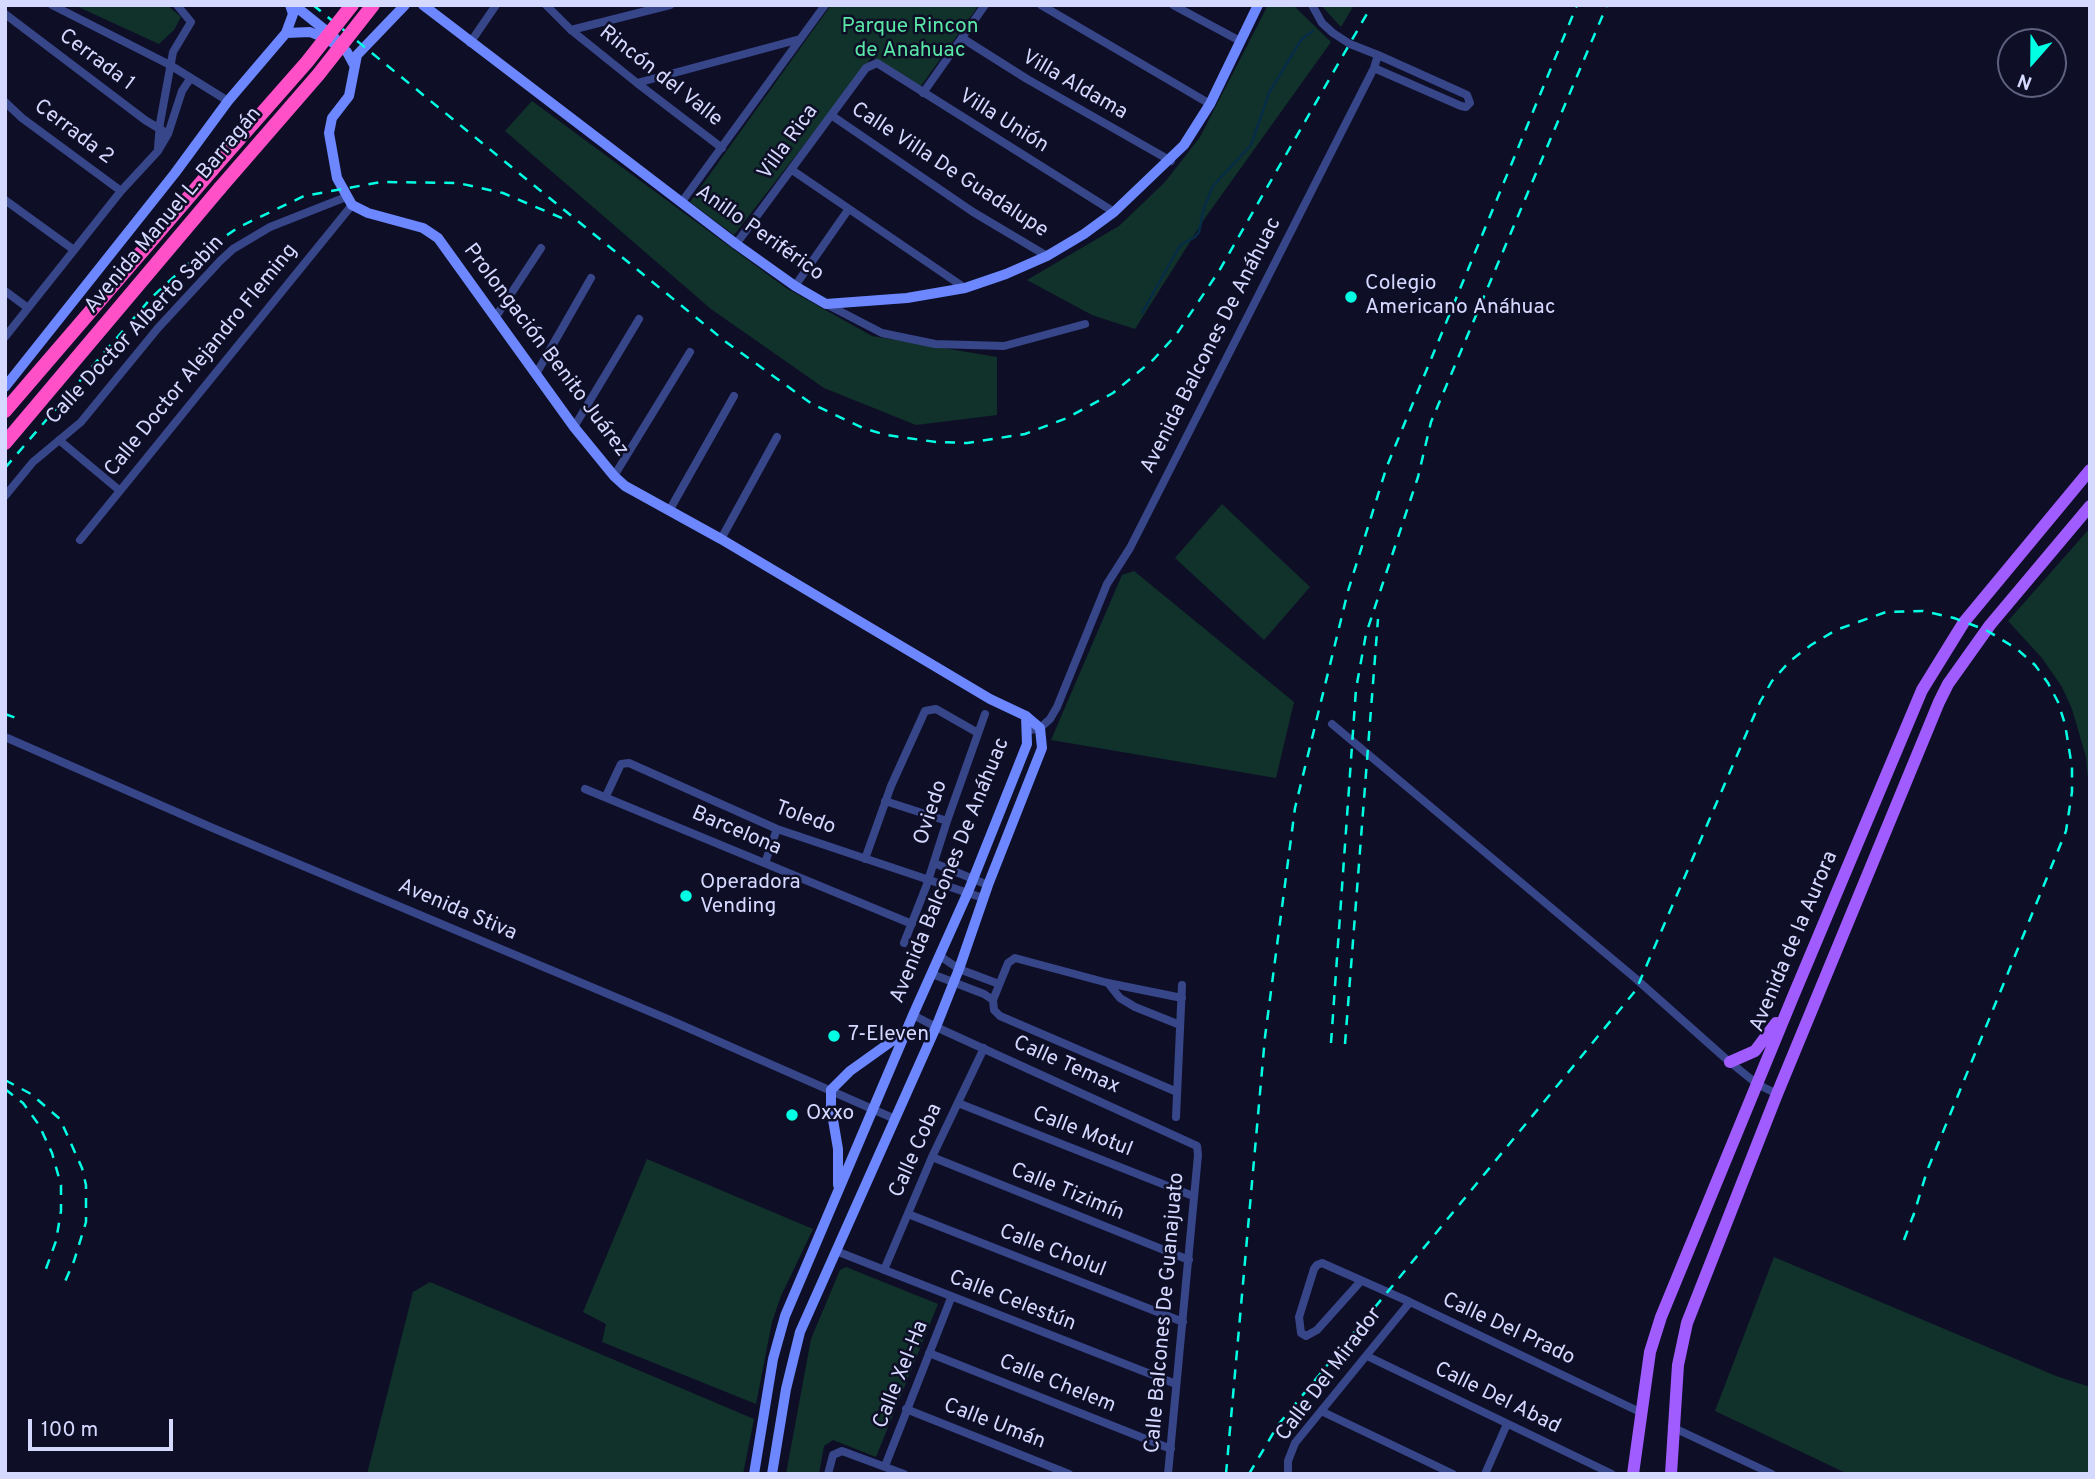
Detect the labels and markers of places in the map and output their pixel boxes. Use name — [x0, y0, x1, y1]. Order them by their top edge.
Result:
place label: Colegio Americano Anáhuac — [1365, 272, 1555, 322]
marker: Colegio Americano Anáhuac — [1343, 289, 1359, 305]
place label: Operadora Vending — [700, 871, 800, 921]
marker: Operadora Vending — [678, 888, 694, 904]
place label: 7-Eleven — [848, 1023, 929, 1049]
marker: 7-Eleven — [826, 1028, 842, 1044]
place label: Oxxo — [806, 1102, 854, 1128]
marker: Oxxo — [784, 1107, 800, 1123]

